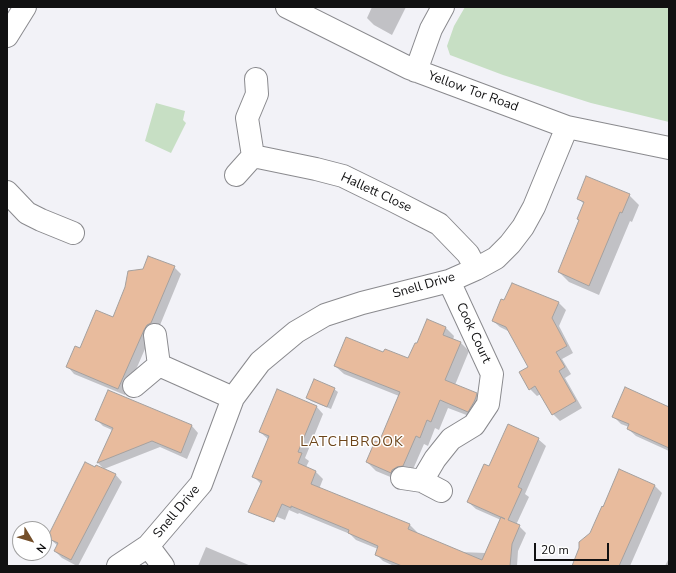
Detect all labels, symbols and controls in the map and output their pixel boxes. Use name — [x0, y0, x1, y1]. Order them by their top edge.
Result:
street label: Yellow Tor Road — [426, 68, 520, 116]
street label: Hallett Close — [338, 170, 414, 216]
street label: Snell Drive — [391, 270, 457, 302]
street label: Cook Court — [452, 300, 494, 366]
district label: LATCHBROOK — [300, 435, 404, 451]
street label: Snell Drive — [150, 482, 204, 542]
north arrow — [12, 521, 52, 561]
scale bar — [536, 535, 611, 561]
text: N — [33, 540, 50, 556]
text: 20 m — [541, 542, 569, 558]

